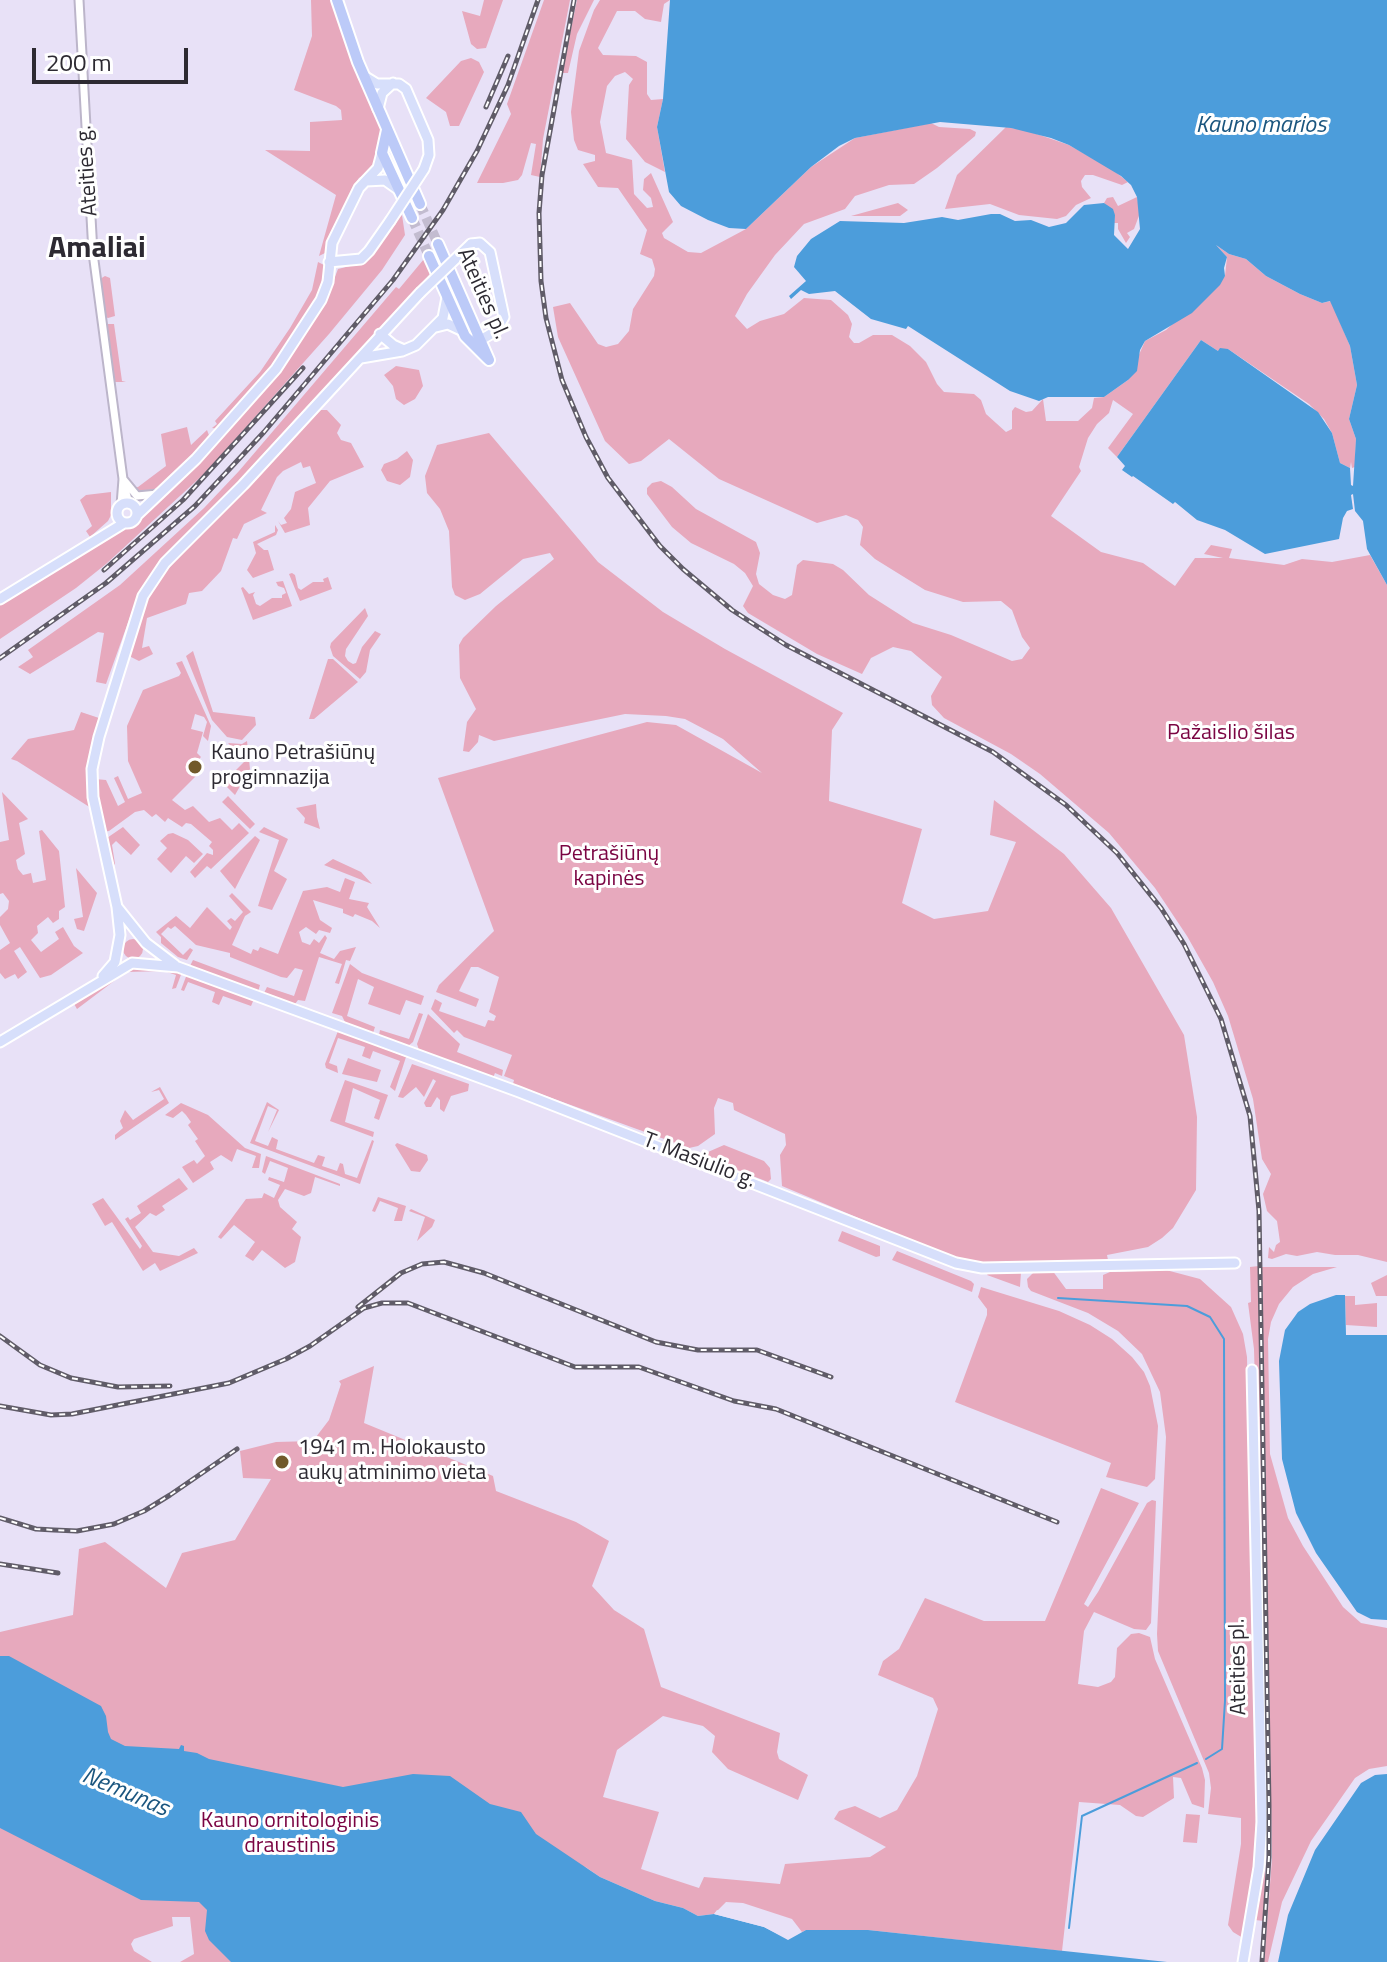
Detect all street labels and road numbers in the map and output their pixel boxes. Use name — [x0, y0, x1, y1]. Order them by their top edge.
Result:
street label: Ateities g. — [72, 125, 104, 217]
street label: Ateities pl. — [450, 245, 514, 343]
street label: T. Masiulio g. — [639, 1127, 759, 1195]
street label: Ateities pl. — [1225, 1618, 1253, 1716]

